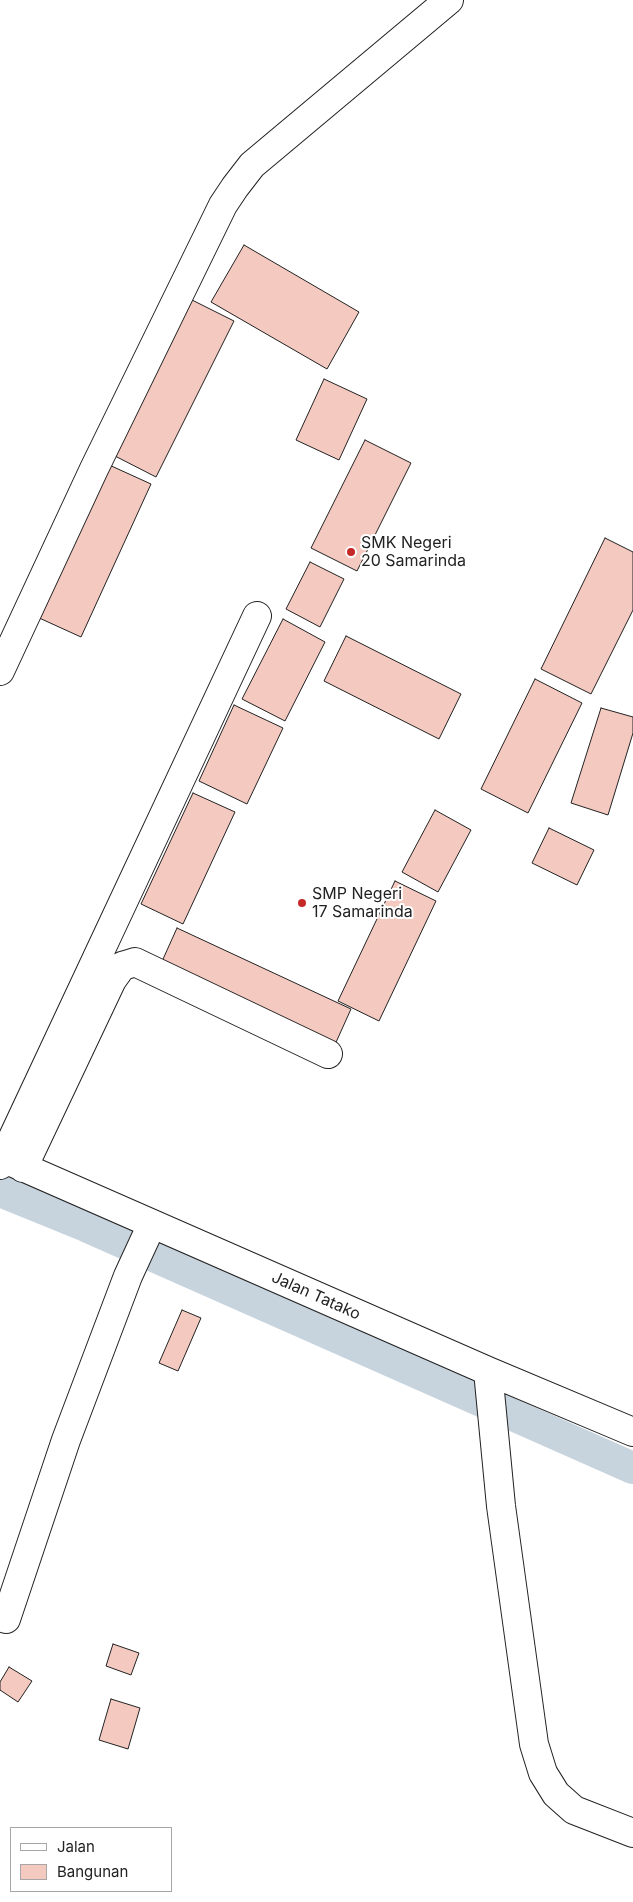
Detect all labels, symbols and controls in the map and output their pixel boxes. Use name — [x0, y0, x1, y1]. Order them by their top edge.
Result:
place label: SMK Negeri 20 Samarinda — [361, 533, 466, 571]
marker: SMK Negeri 20 Samarinda — [345, 546, 357, 558]
place label: SMP Negeri 17 Samarinda — [312, 884, 413, 922]
marker: SMP Negeri 17 Samarinda — [296, 897, 308, 909]
street label: Jalan Tatako — [269, 1268, 363, 1324]
legend — [10, 1827, 172, 1892]
text: Jalan — [57, 1837, 95, 1856]
text: Bangunan — [57, 1862, 128, 1881]

